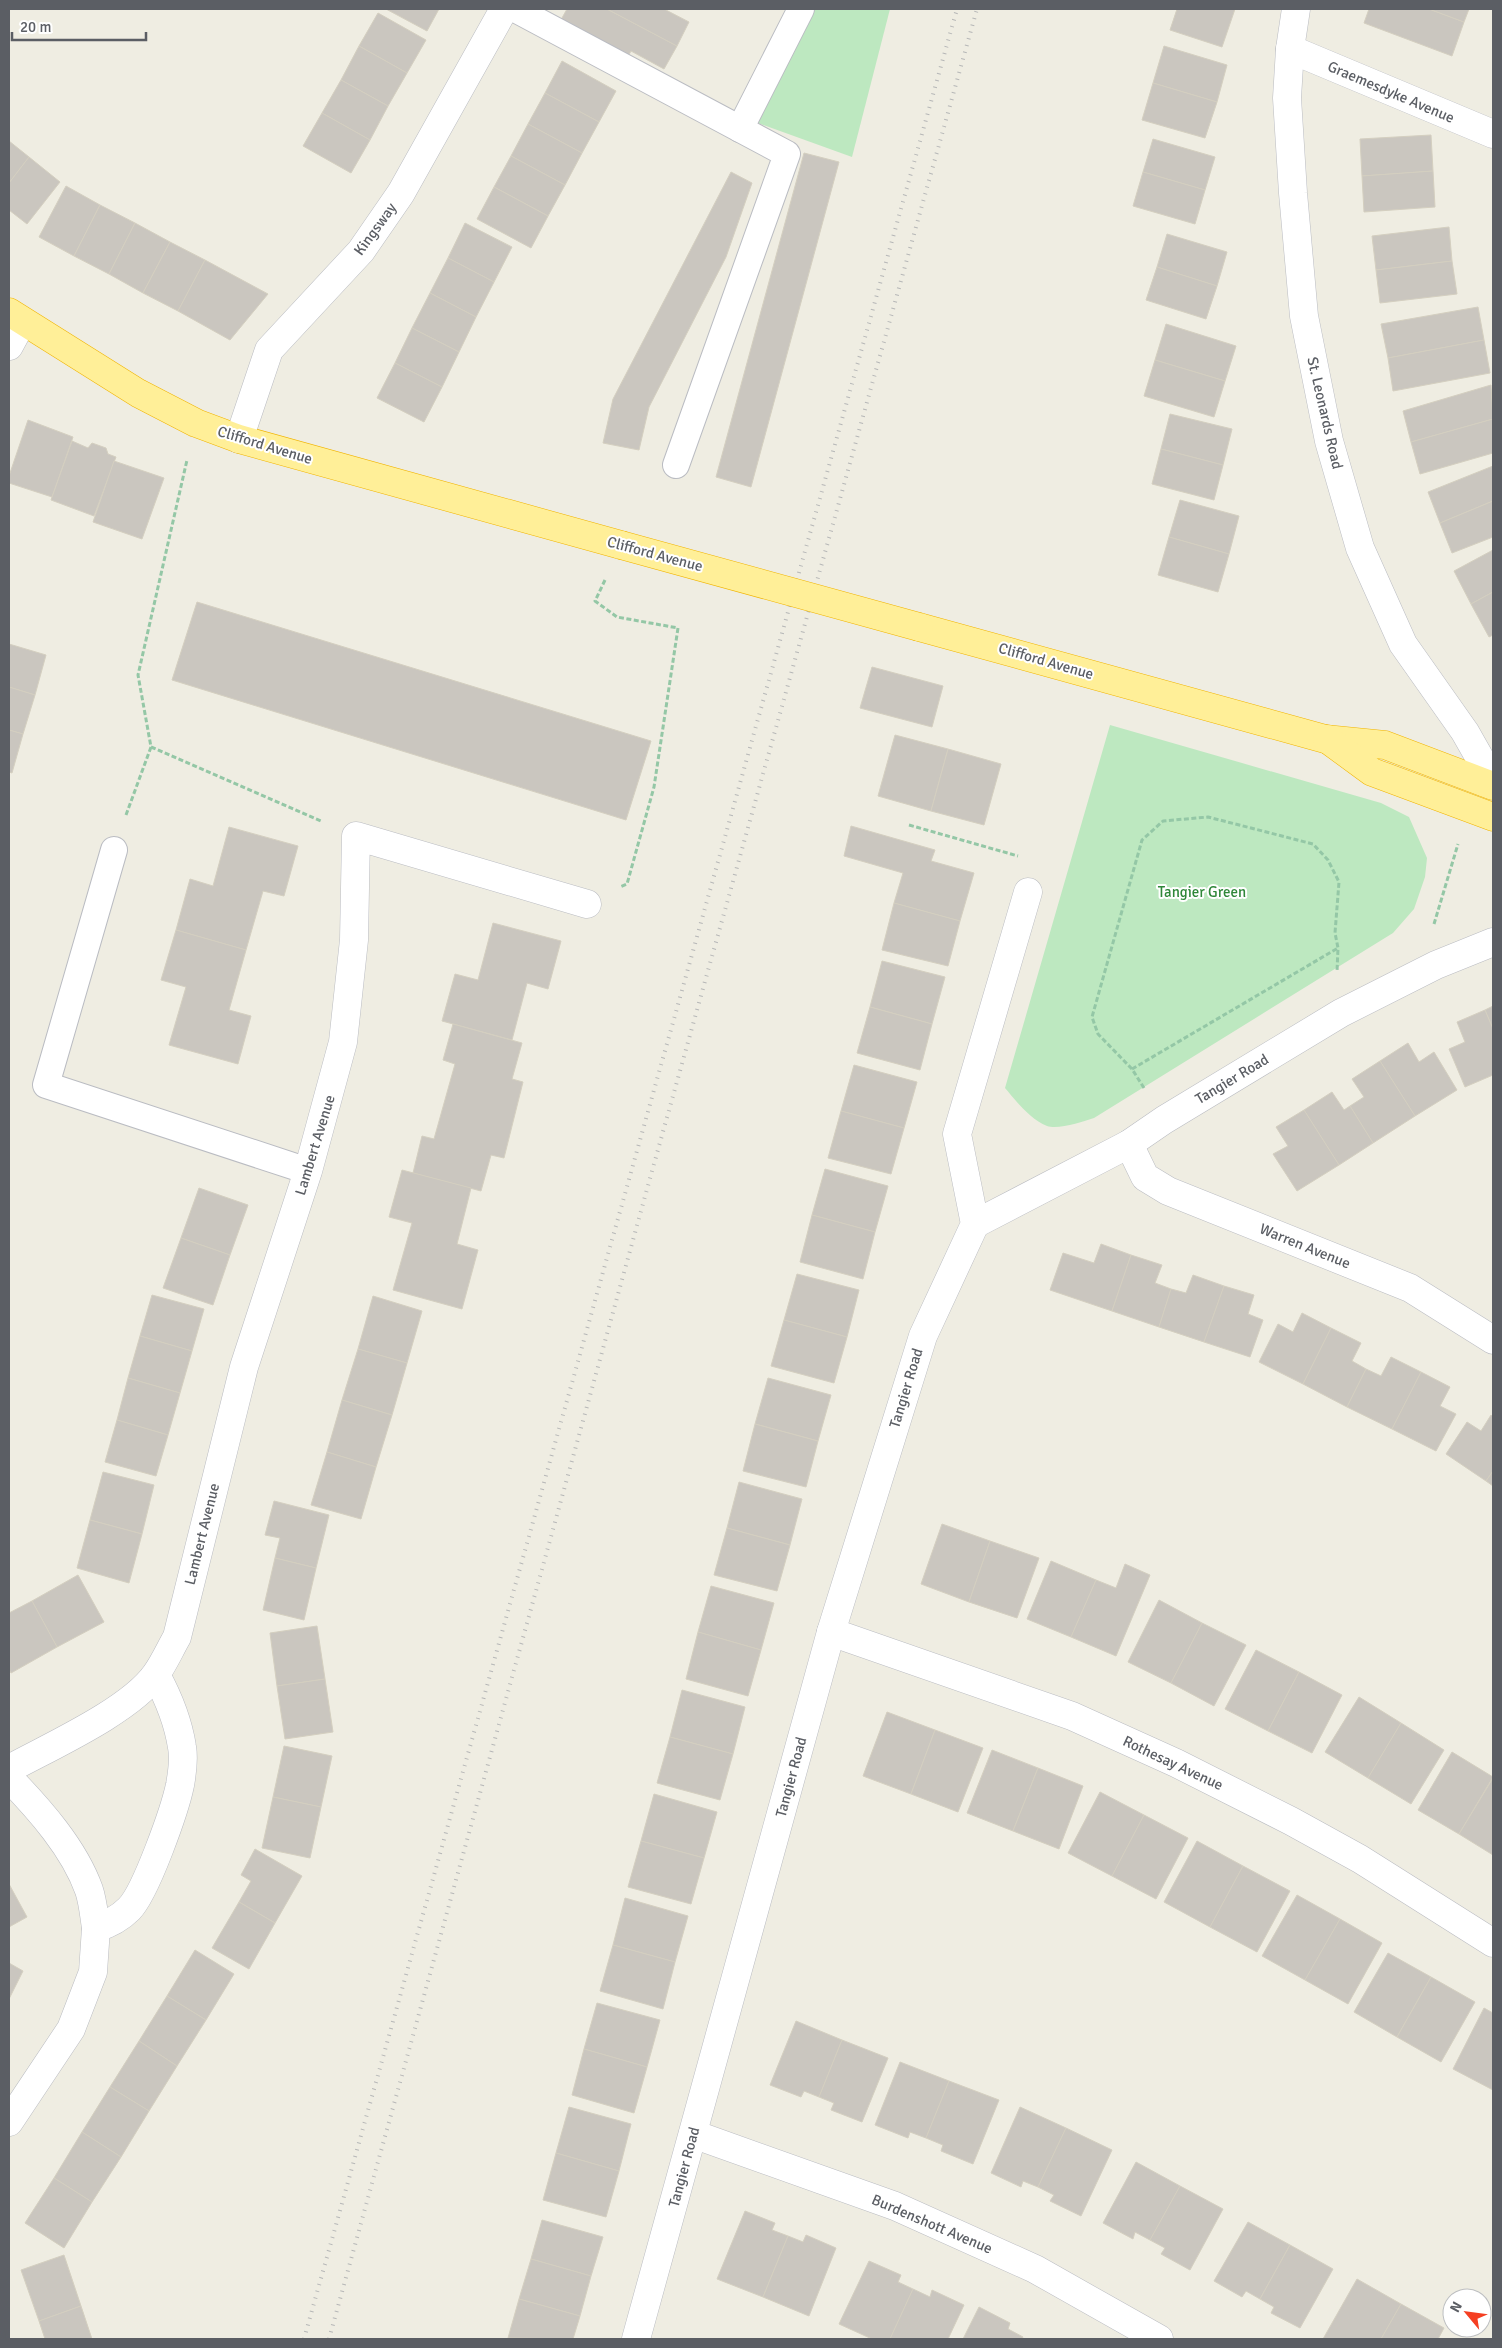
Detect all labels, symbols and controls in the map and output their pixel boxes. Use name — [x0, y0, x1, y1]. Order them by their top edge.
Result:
scale bar — [12, 10, 146, 42]
text: 20 m — [20, 18, 51, 36]
street label: Graemesdyke Avenue — [1325, 57, 1457, 127]
street label: Kingsway — [350, 199, 400, 259]
street label: St. Leonards Road — [1303, 355, 1347, 471]
street label: Clifford Avenue — [215, 422, 315, 468]
street label: Clifford Avenue — [605, 533, 705, 575]
street label: Clifford Avenue — [996, 639, 1096, 683]
park label: Tangier Green — [1158, 883, 1246, 901]
street label: Tangier Road — [1192, 1050, 1272, 1108]
street label: Lambert Avenue — [291, 1093, 339, 1197]
street label: Warren Avenue — [1257, 1220, 1353, 1272]
street label: Tangier Road — [885, 1346, 927, 1430]
street label: Lambert Avenue — [181, 1481, 223, 1587]
street label: Rothesay Avenue — [1120, 1732, 1226, 1794]
street label: Tangier Road — [772, 1735, 810, 1819]
street label: Tangier Road — [665, 2125, 703, 2209]
street label: Burdenshott Avenue — [869, 2190, 995, 2258]
north arrow — [1442, 2288, 1492, 2338]
text: N — [1446, 2299, 1466, 2315]

